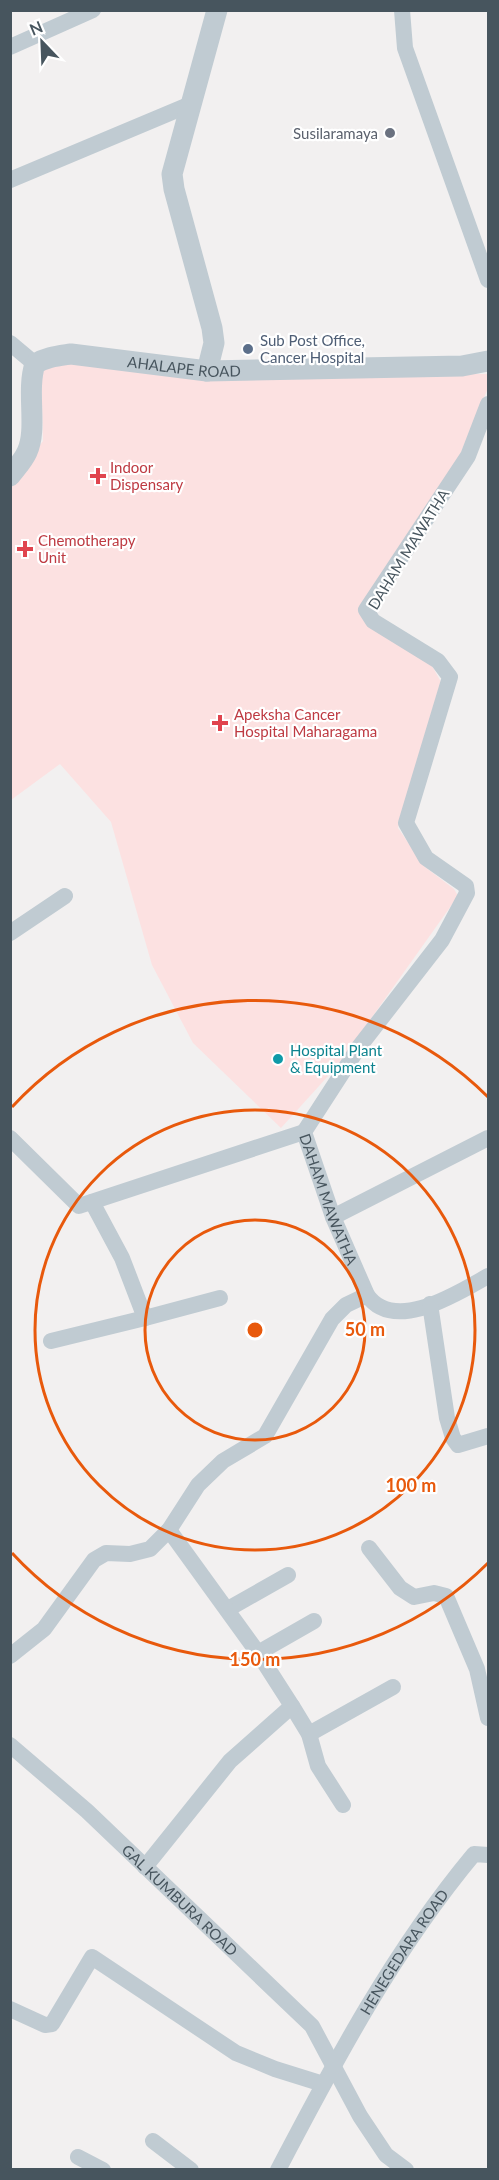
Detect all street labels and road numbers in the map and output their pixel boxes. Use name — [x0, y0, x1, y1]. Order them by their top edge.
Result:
street label: AHALAPE ROAD — [126, 352, 241, 380]
street label: DAHAM MAWATHA — [364, 485, 453, 613]
street label: DAHAM MAWATHA — [296, 1131, 362, 1268]
street label: GAL KUMBURA ROAD — [118, 1840, 242, 1959]
street label: HENEGEDARA ROAD — [356, 1886, 452, 2018]

